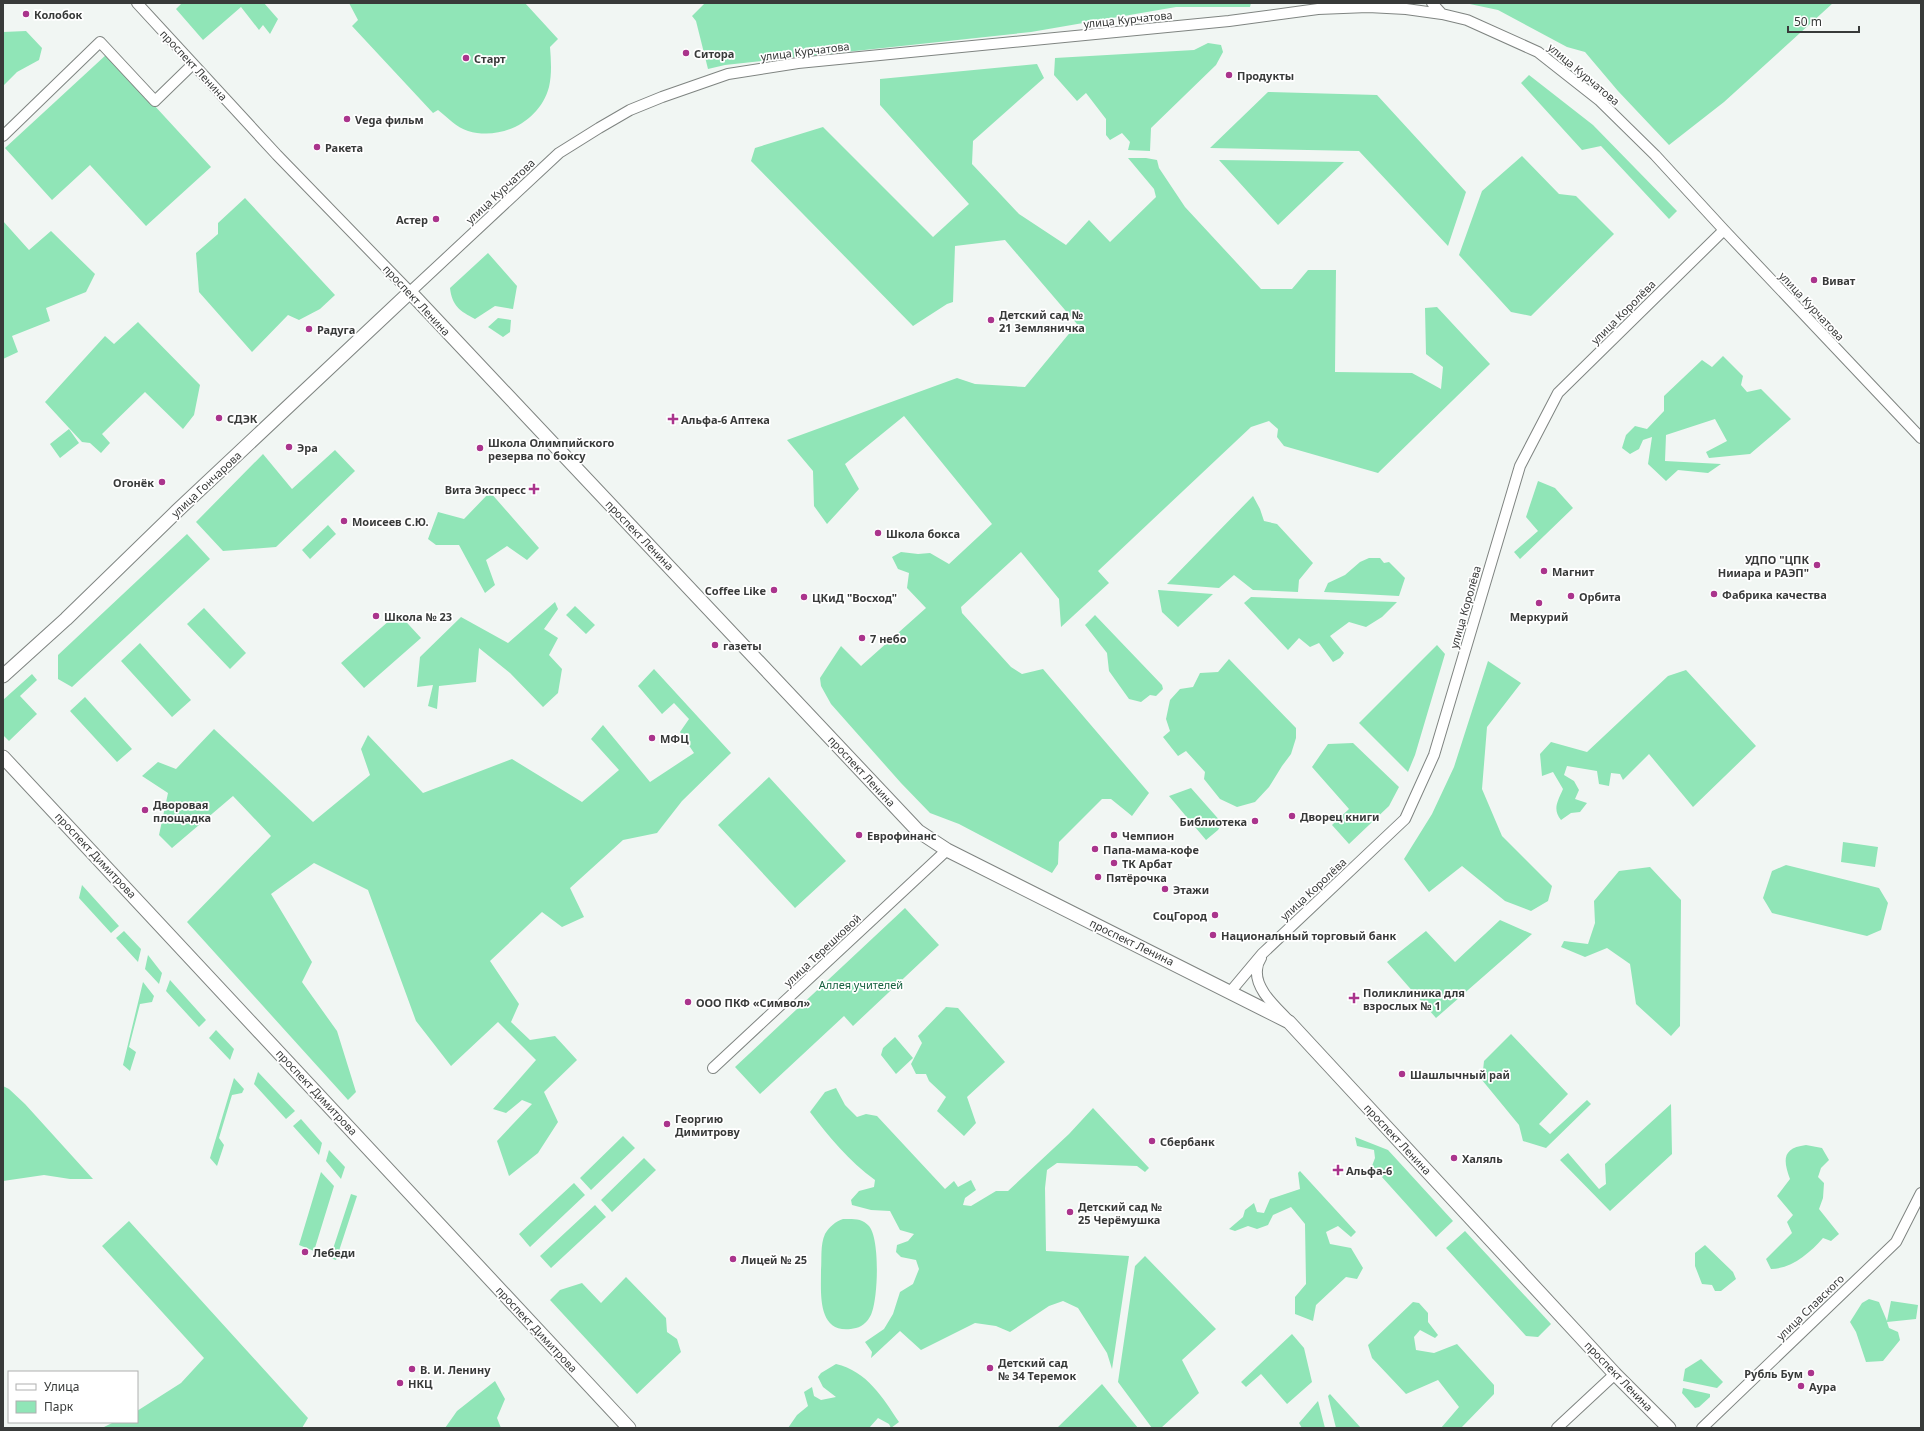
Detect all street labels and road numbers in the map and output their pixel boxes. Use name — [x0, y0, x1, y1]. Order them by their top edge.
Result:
street label: улица Курчатова — [1083, 7, 1173, 31]
street label: проспект Ленина — [157, 26, 231, 104]
street label: улица Курчатова — [760, 38, 850, 64]
street label: улица Курчатова — [1545, 40, 1623, 108]
street label: улица Курчатова — [462, 155, 538, 227]
street label: проспект Ленина — [380, 261, 454, 339]
street label: улица Курчатова — [1776, 268, 1848, 344]
street label: улица Королёва — [1588, 277, 1658, 347]
street label: улица Гончарова — [168, 448, 244, 520]
street label: проспект Ленина — [603, 497, 677, 573]
street label: улица Королёва — [1446, 564, 1484, 650]
street label: проспект Ленина — [825, 732, 899, 810]
street label: проспект Димитрова — [52, 809, 140, 901]
street label: улица Королёва — [1277, 854, 1349, 924]
street label: улица Терешковой — [780, 910, 864, 990]
street label: проспект Ленина — [1087, 915, 1177, 969]
street label: проспект Димитрова — [273, 1046, 361, 1138]
street label: проспект Ленина — [1361, 1100, 1435, 1178]
street label: улица Славского — [1773, 1271, 1847, 1343]
street label: проспект Димитрова — [493, 1283, 581, 1375]
street label: проспект Ленина — [1582, 1338, 1656, 1414]

